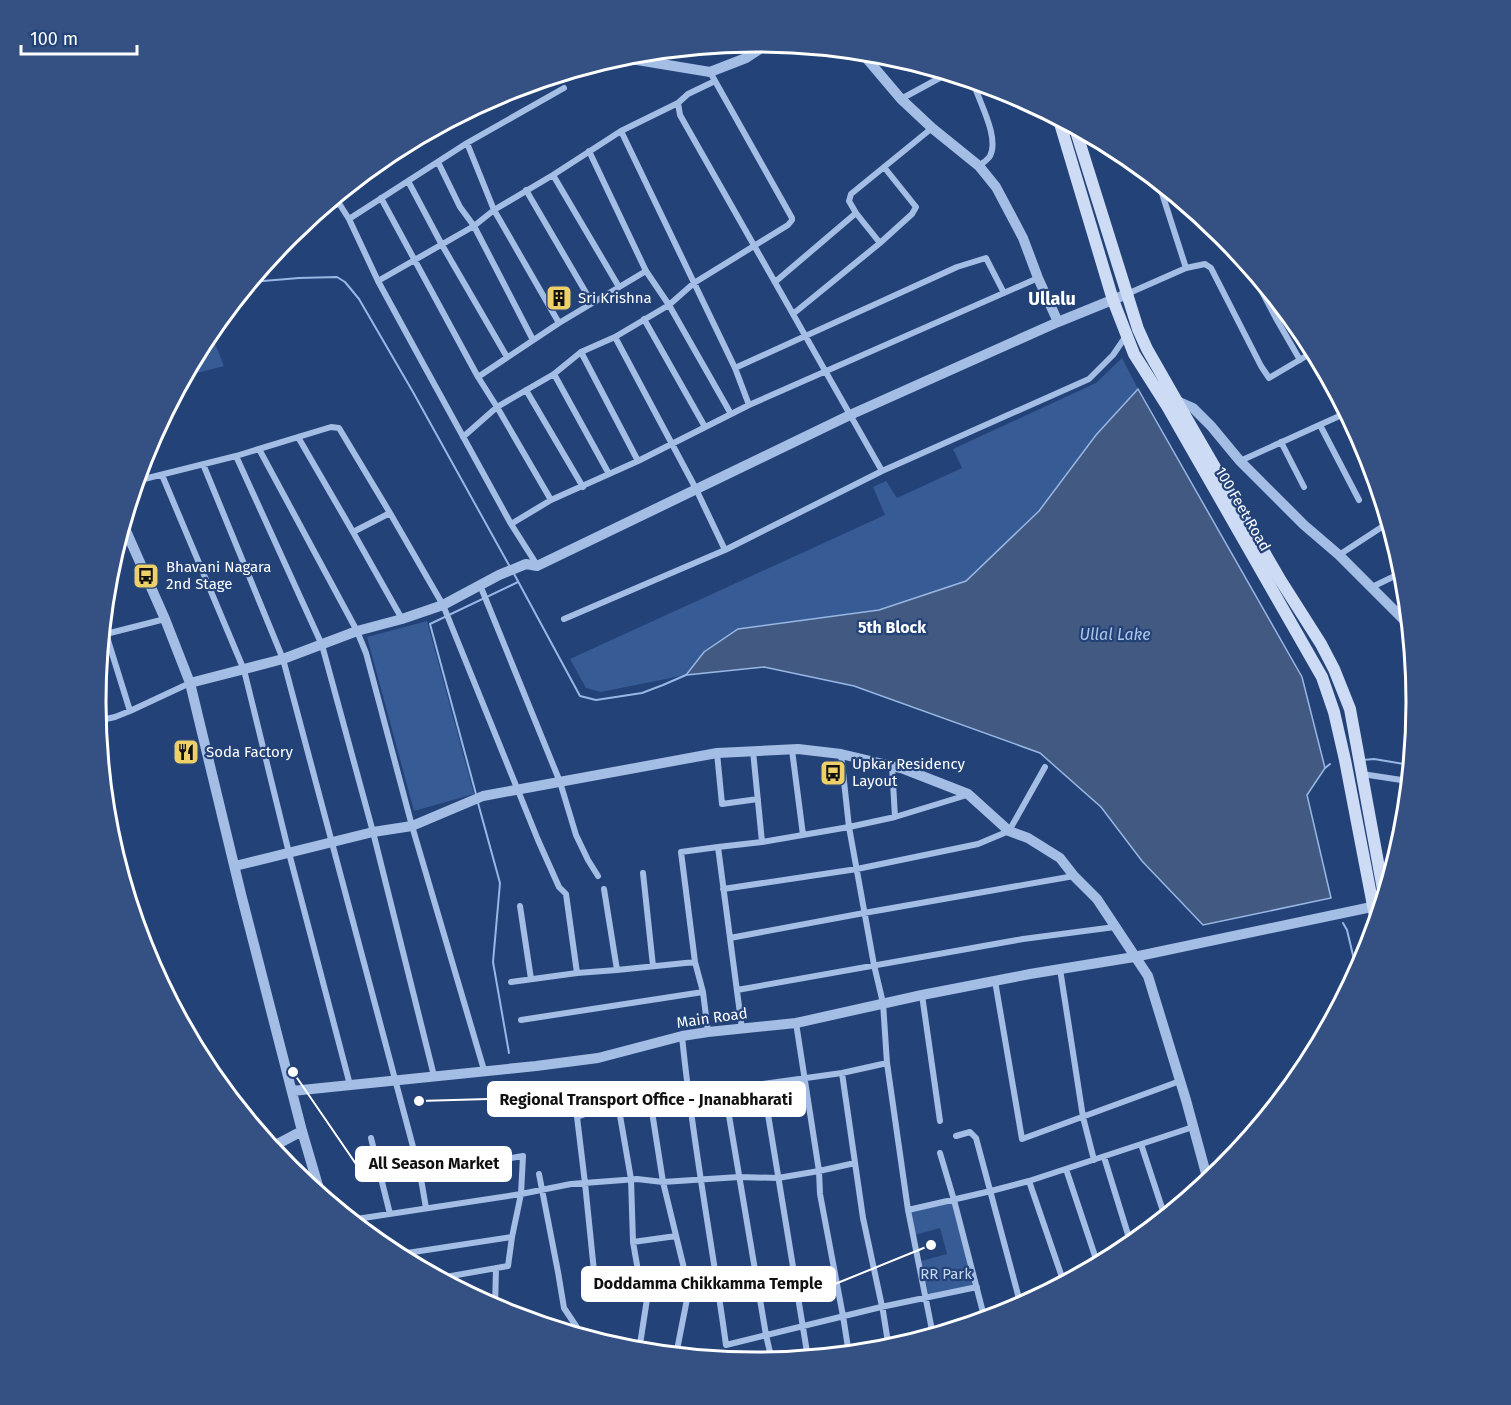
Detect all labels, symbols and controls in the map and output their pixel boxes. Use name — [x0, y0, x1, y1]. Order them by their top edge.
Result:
scale bar — [21, 18, 136, 56]
text: 100 m — [30, 28, 78, 50]
building icon: Sri Krishna — [544, 283, 574, 313]
district label: Ullalu — [1028, 288, 1076, 310]
place label: Sri Krishna — [578, 289, 652, 307]
street label: 100 Feet Road — [1212, 464, 1274, 554]
place label: Bhavani Nagara 2nd Stage — [166, 558, 272, 593]
bus stop icon: Bhavani Nagara 2nd Stage — [131, 561, 161, 591]
district label: 5th Block — [858, 618, 926, 637]
water label: Ullal Lake — [1079, 625, 1151, 644]
restaurant icon: Soda Factory — [171, 737, 201, 767]
place label: Soda Factory — [206, 743, 294, 761]
place label: Upkar Residency Layout — [852, 755, 966, 790]
bus stop icon: Upkar Residency Layout — [818, 758, 848, 788]
street label: Main Road — [675, 1004, 749, 1032]
callout: Regional Transport Office - Jnanabharati — [488, 1082, 805, 1116]
text: Regional Transport Office - Jnanabharati — [499, 1090, 793, 1109]
callout: All Season Market — [356, 1147, 511, 1181]
text: All Season Market — [368, 1154, 500, 1173]
park label: RR Park — [920, 1265, 972, 1283]
callout: Doddamma Chikkamma Temple — [582, 1267, 835, 1301]
text: Doddamma Chikkamma Temple — [593, 1274, 823, 1293]

